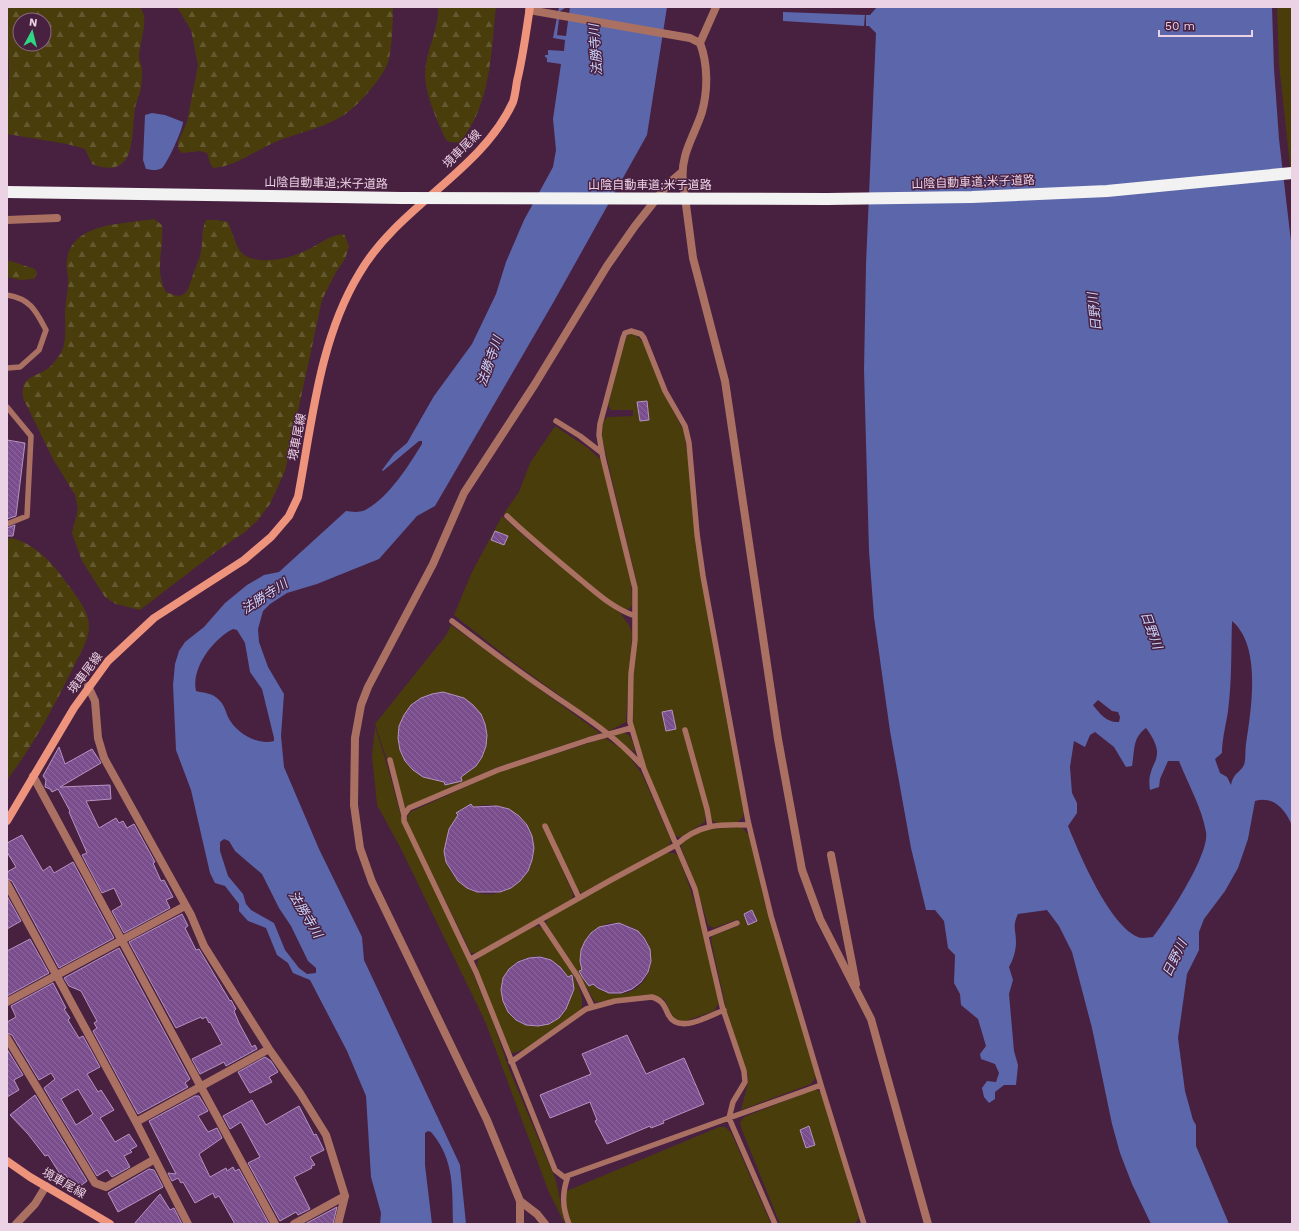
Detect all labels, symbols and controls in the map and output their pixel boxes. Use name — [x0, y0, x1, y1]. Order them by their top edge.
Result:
north arrow — [12, 12, 52, 52]
scale bar — [1159, 12, 1252, 38]
text: N — [28, 16, 38, 30]
text: 50 m — [1165, 19, 1195, 33]
water label: 法勝寺川 — [586, 22, 605, 76]
street label: 境車尾線 — [440, 127, 484, 171]
street label: 山陰自動車道;米子道路 — [911, 173, 1035, 191]
street label: 山陰自動車道;米子道路 — [264, 175, 388, 191]
street label: 山陰自動車道;米子道路 — [588, 178, 712, 192]
water label: 日野川 — [1085, 290, 1104, 332]
water label: 法勝寺川 — [474, 332, 506, 388]
street label: 境車尾線 — [286, 412, 308, 462]
water label: 法勝寺川 — [238, 575, 292, 617]
water label: 日野川 — [1138, 609, 1166, 653]
street label: 境車尾線 — [65, 650, 105, 696]
water label: 法勝寺川 — [286, 888, 326, 942]
water label: 日野川 — [1159, 936, 1191, 979]
street label: 境車尾線 — [40, 1165, 88, 1201]

